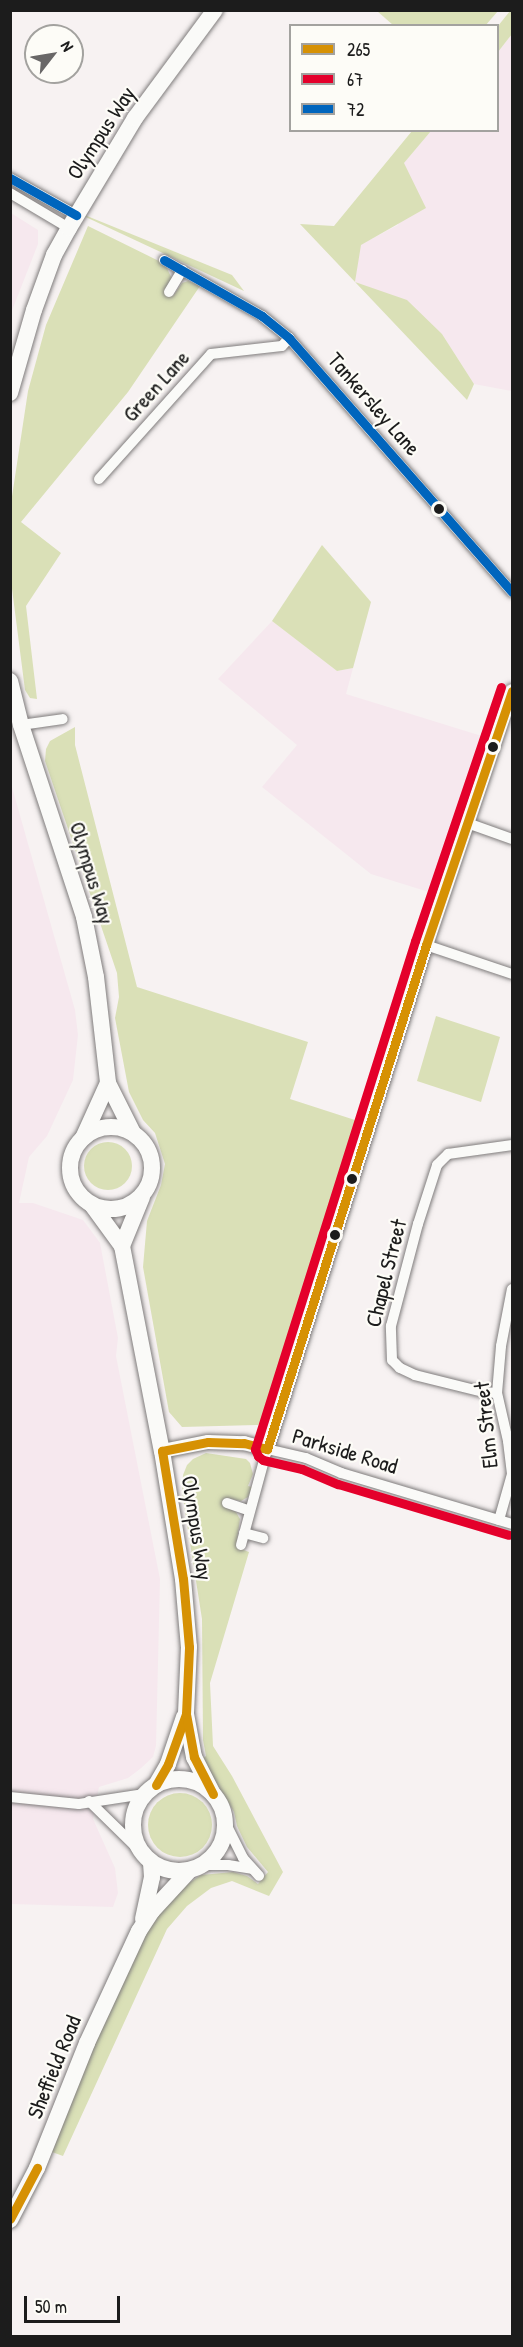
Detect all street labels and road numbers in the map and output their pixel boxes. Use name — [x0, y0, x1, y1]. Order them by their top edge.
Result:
street label: Olympus Way — [61, 82, 141, 184]
street label: Green Lane — [117, 345, 195, 427]
street label: Tankersley Lane — [322, 347, 426, 461]
street label: Olympus Way — [64, 819, 120, 927]
street label: Chapel Street — [360, 1216, 412, 1330]
street label: Elm Street — [468, 1380, 504, 1470]
street label: Parkside Road — [289, 1422, 401, 1480]
street label: Olympus Way — [176, 1474, 218, 1582]
street label: Sheffield Road — [21, 2012, 87, 2122]

